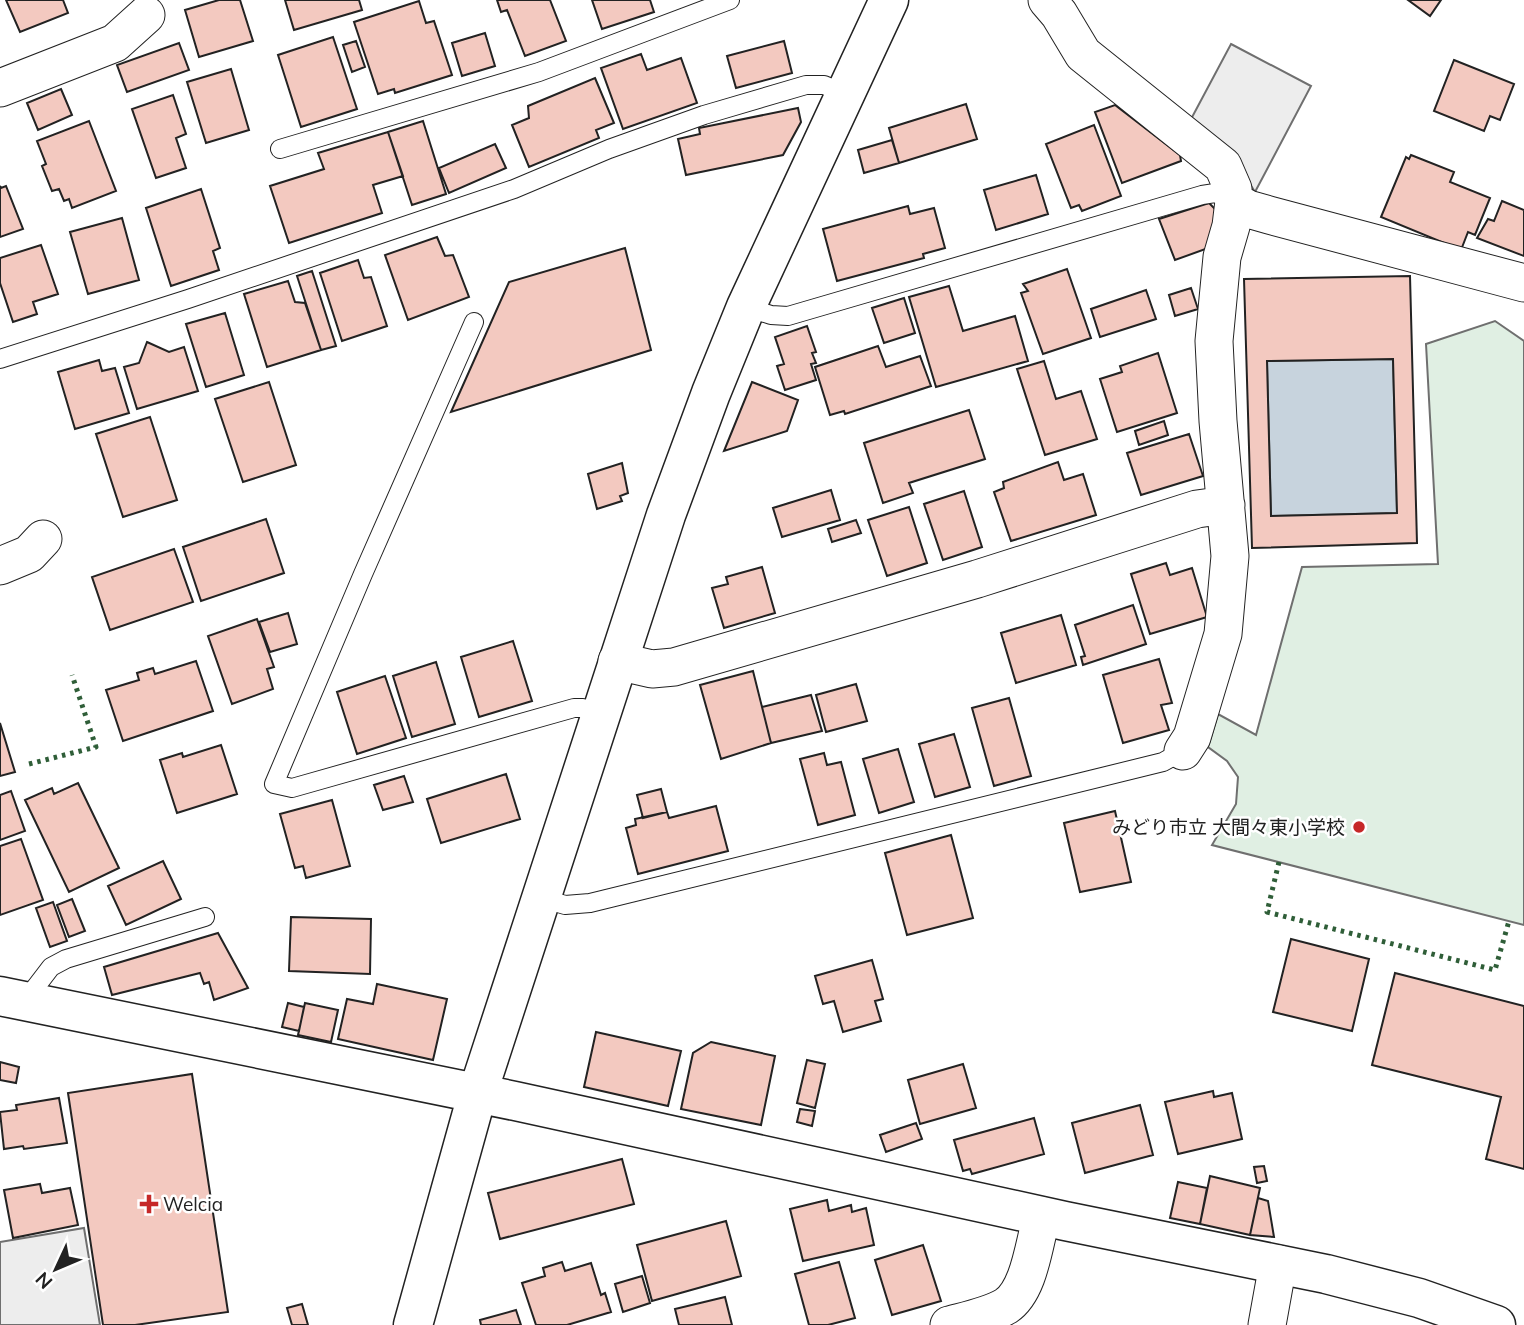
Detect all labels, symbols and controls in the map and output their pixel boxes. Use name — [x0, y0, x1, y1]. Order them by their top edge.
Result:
place label: みどり市立 大間々東小学校 — [1112, 815, 1345, 839]
marker: みどり市立 大間々東小学校 — [1351, 819, 1367, 835]
place label: Welcia — [163, 1192, 223, 1216]
marker: Welcia — [141, 1196, 157, 1212]
north arrow — [21, 1234, 91, 1304]
text: N — [30, 1267, 57, 1294]

